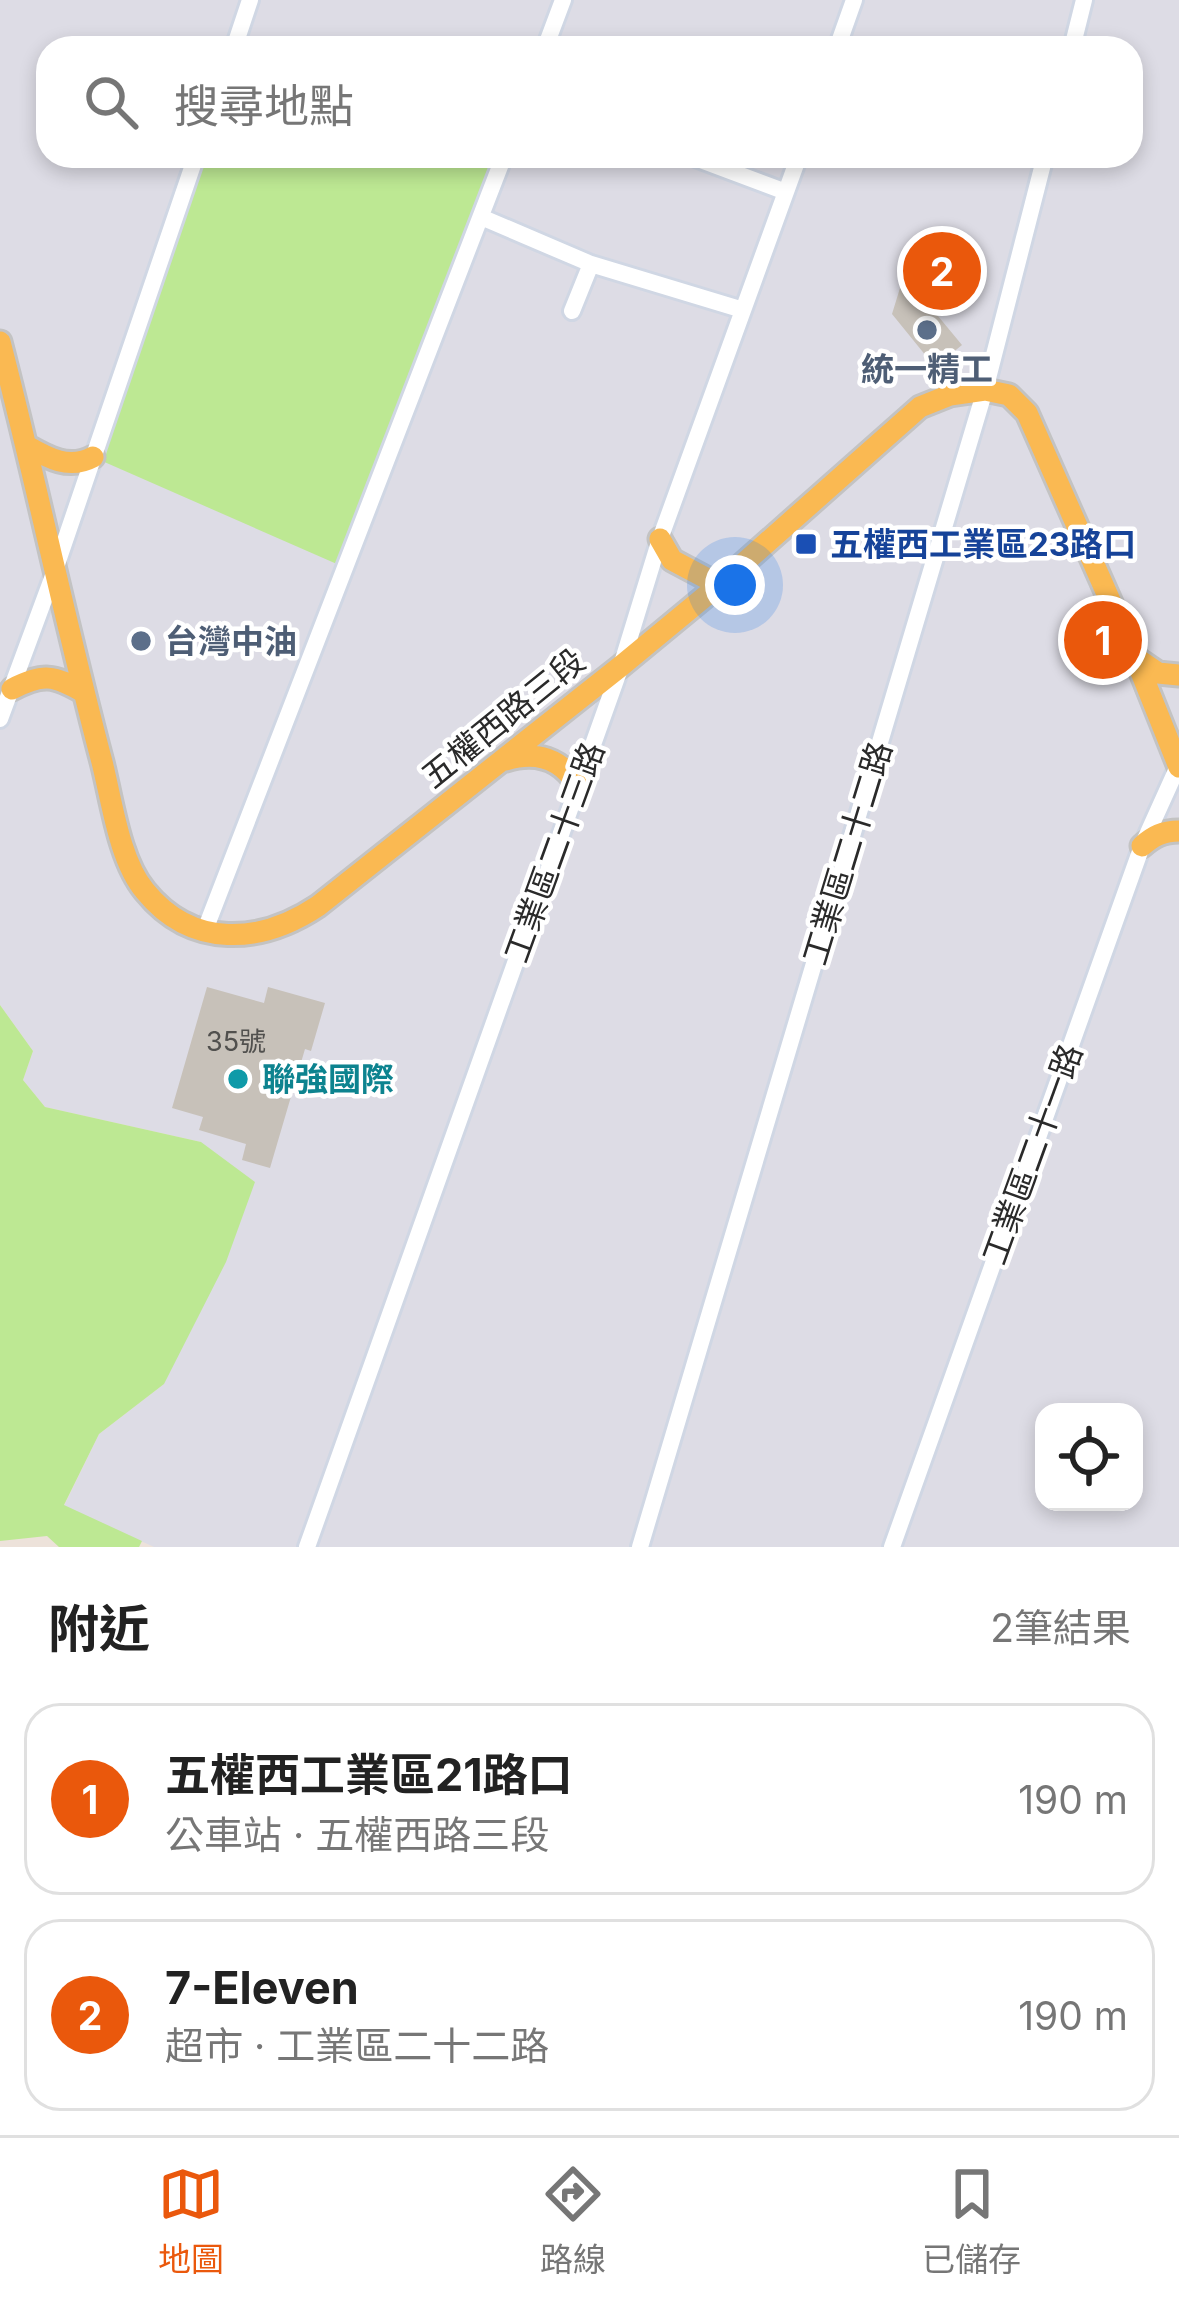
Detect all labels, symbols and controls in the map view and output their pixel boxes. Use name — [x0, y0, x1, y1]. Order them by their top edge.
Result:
search box — [36, 36, 1143, 168]
icon: search — [78, 69, 144, 135]
text: 搜尋地點 — [174, 78, 354, 133]
pin: 2 — [903, 226, 981, 316]
marker: 統一精工 — [914, 317, 940, 343]
place label: 統一精工 — [861, 349, 993, 389]
place label: 五權西工業區23路口 — [830, 524, 1136, 564]
marker: 五權西工業區23路口 — [793, 531, 819, 557]
your location — [705, 555, 765, 615]
pin: 1 — [1064, 595, 1142, 685]
place label: 台灣中油 — [165, 621, 297, 661]
marker: 台灣中油 — [128, 628, 154, 654]
street label: 五權西路三段 — [413, 640, 593, 796]
street label: 工業區二十三路 — [496, 737, 612, 967]
street label: 工業區二十二路 — [794, 737, 900, 969]
house number: 35號 — [206, 1025, 266, 1058]
street label: 工業區二十一路 — [974, 1039, 1090, 1269]
place label: 聯強國際 — [262, 1059, 394, 1099]
marker: 聯強國際 — [225, 1066, 251, 1092]
map controls — [1035, 1403, 1143, 1511]
button: locate — [1035, 1403, 1143, 1511]
text: 附近 — [48, 1598, 150, 1659]
text: 2筆結果 — [990, 1604, 1131, 1651]
text: 五權西工業區21路口 — [165, 1747, 573, 1802]
text: 1 — [82, 1776, 98, 1823]
text: 190 m — [1018, 1776, 1128, 1823]
text: 公車站 · 五權西路三段 — [165, 1811, 549, 1858]
text: 7-Eleven — [165, 1960, 359, 2015]
text: 2 — [78, 1992, 102, 2039]
text: 190 m — [1018, 1992, 1128, 2039]
text: 超市 · 工業區二十二路 — [165, 2022, 549, 2069]
tab: 地圖 — [158, 2161, 224, 2281]
tab: 路線 — [540, 2161, 606, 2281]
tab: 已儲存 — [922, 2161, 1021, 2281]

